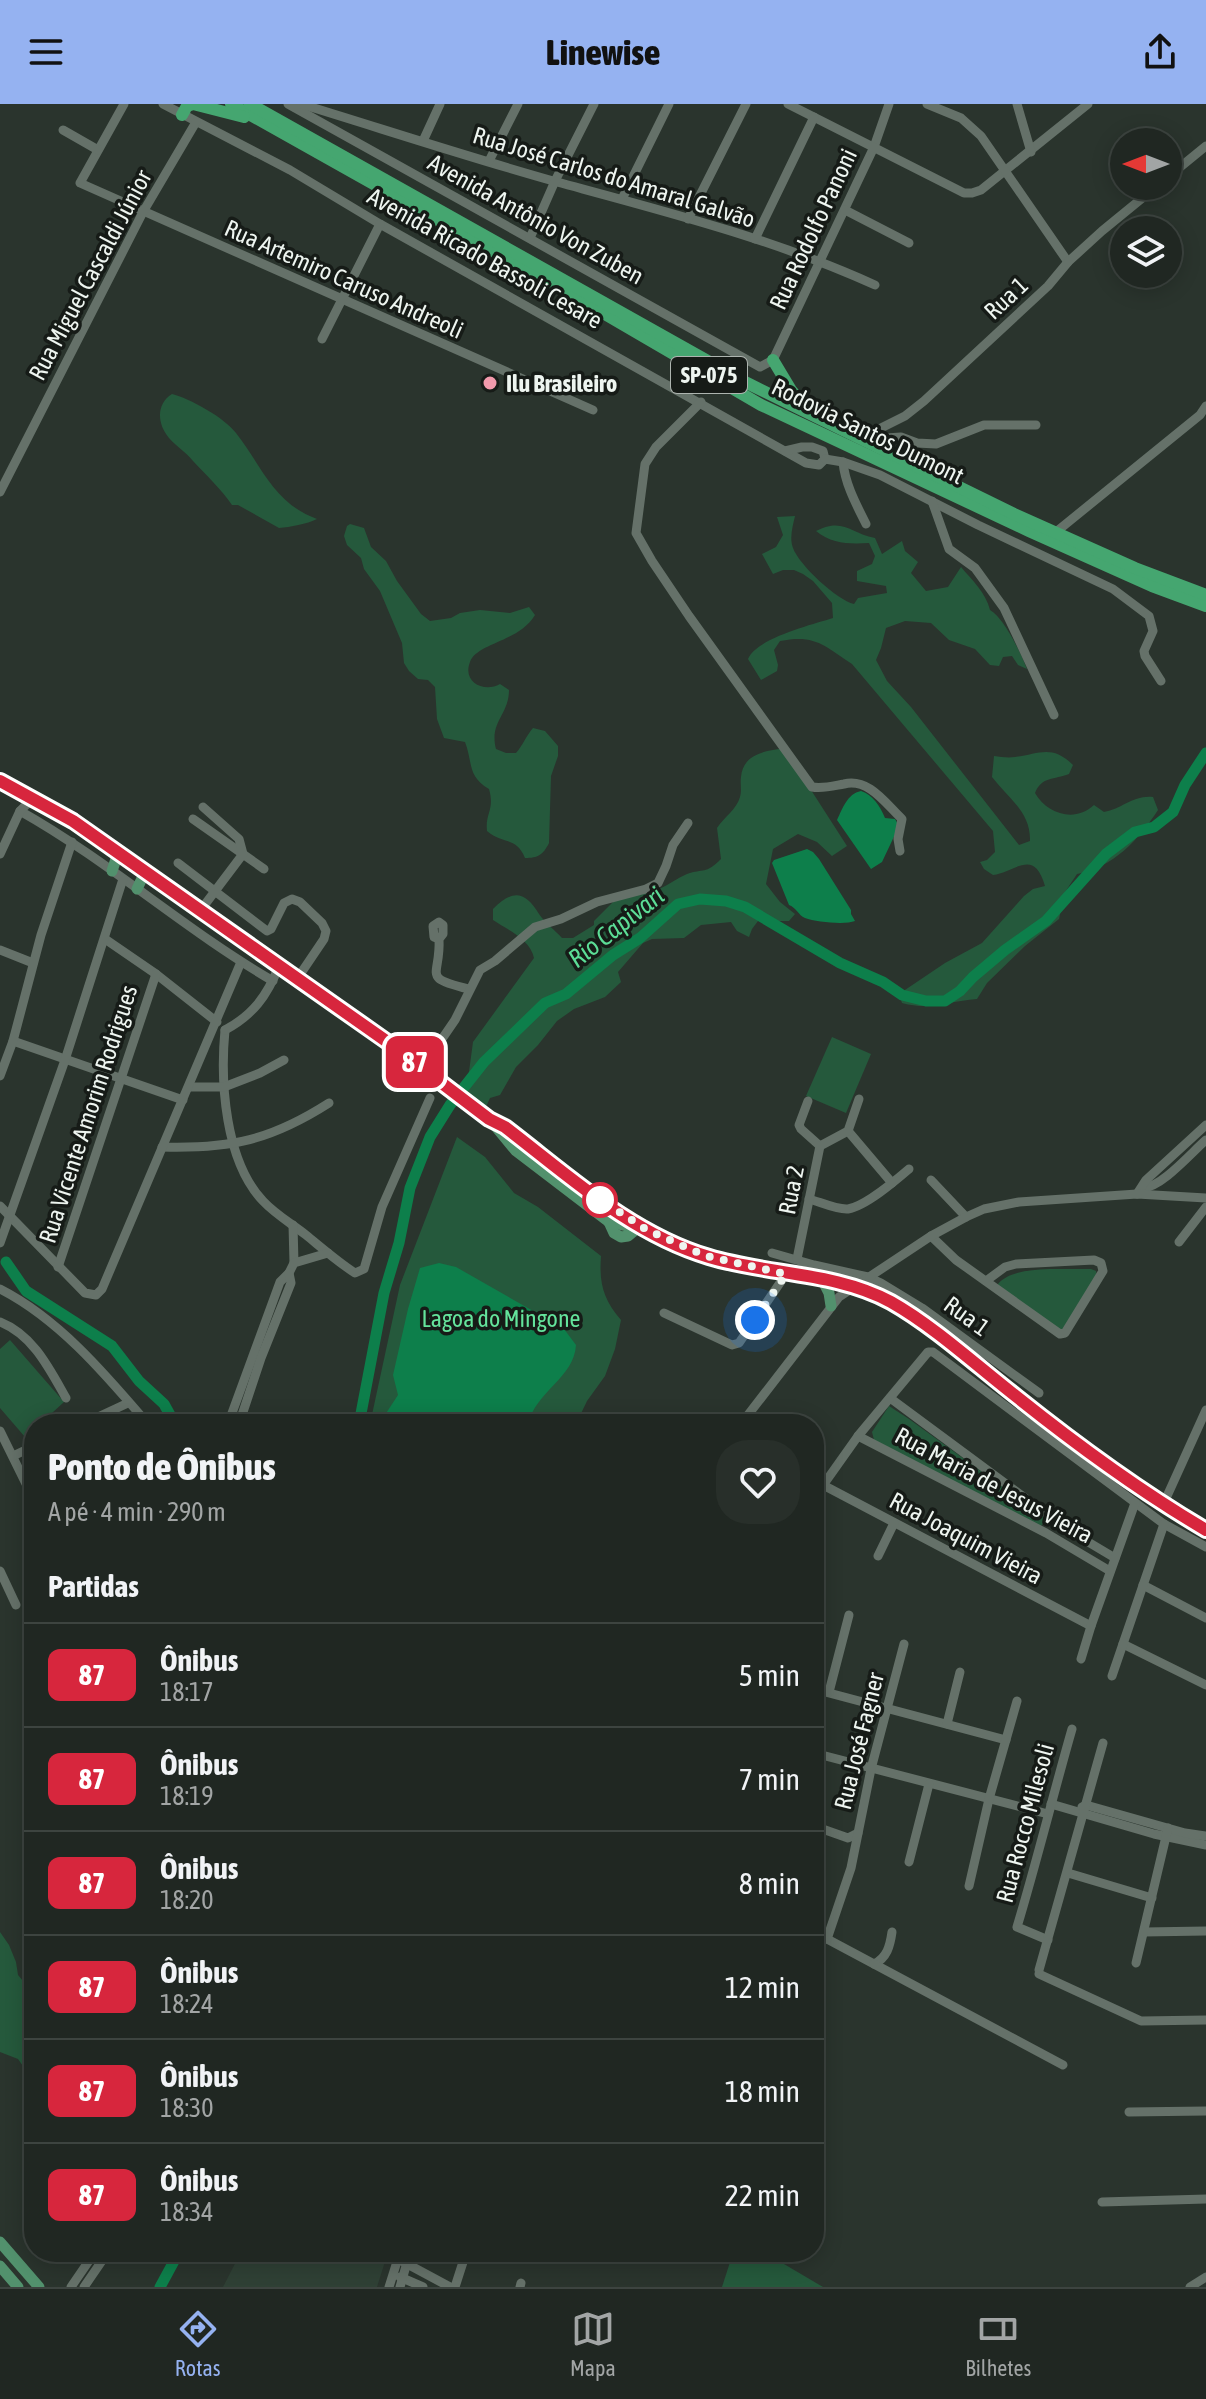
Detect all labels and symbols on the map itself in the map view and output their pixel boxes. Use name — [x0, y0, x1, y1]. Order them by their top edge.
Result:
street label: Rua José Carlos do Amaral Galvão — [470, 121, 758, 233]
north arrow — [1110, 128, 1182, 200]
street label: Rua Rodolfo Panoni — [764, 144, 862, 314]
street label: Avenida Antônio Von Zuben — [424, 149, 648, 289]
street label: Rua Miguel Cascaldi Júnior — [23, 165, 157, 384]
street label: Avenida Ricado Bassoli Cesare — [363, 182, 607, 334]
street label: Rua Artemiro Caruso Andreoli — [221, 214, 467, 344]
street label: Rua 1 — [979, 271, 1033, 325]
road number: SP-075 — [671, 357, 747, 393]
place label: Ilu Brasileiro — [506, 370, 617, 397]
street label: Rodovia Santos Dumont — [768, 373, 968, 489]
marker: Ilu Brasileiro — [481, 374, 499, 392]
water label: Rio Capivari — [562, 880, 670, 974]
street label: Rua Vicente Amorim Rodrigues — [34, 982, 142, 1246]
line badge: 87 — [379, 1036, 451, 1088]
street label: Rua 2 — [773, 1163, 809, 1217]
unlabelled marker — [583, 1183, 617, 1217]
street label: Rua 1 — [939, 1291, 995, 1341]
your location — [735, 1300, 775, 1340]
park label: Lagoa do Mingone — [422, 1305, 580, 1332]
street label: Rua Maria de Jesus Vieira — [891, 1421, 1097, 1549]
street label: Rua Joaquim Vieira — [885, 1486, 1047, 1590]
street label: Rua José Fagner — [829, 1669, 889, 1812]
street label: Rua Rocco Milesoli — [991, 1740, 1059, 1906]

